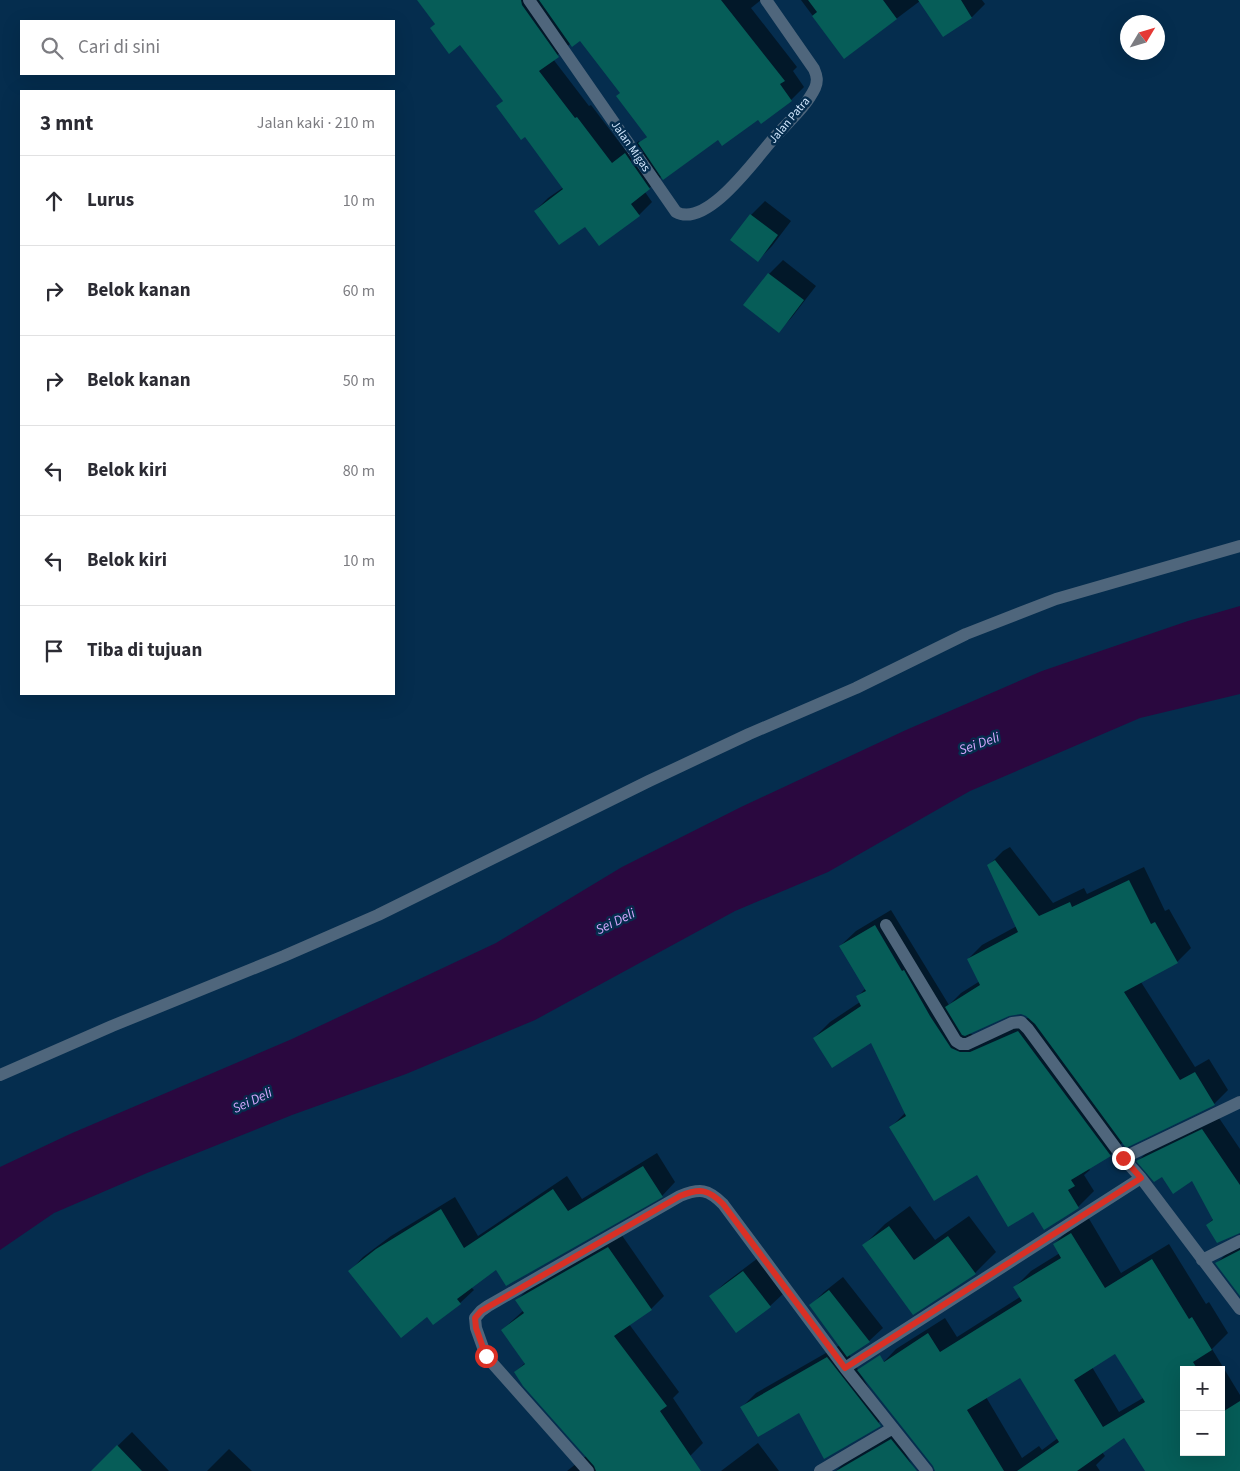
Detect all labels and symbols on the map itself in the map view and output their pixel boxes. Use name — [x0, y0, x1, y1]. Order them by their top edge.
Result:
north arrow — [1120, 15, 1165, 60]
street label: Jalan Patra — [765, 93, 814, 147]
street label: Jalan Migas — [607, 117, 654, 175]
water label: Sei Deli — [956, 727, 1003, 760]
water label: Sei Deli — [592, 903, 639, 940]
water label: Sei Deli — [229, 1083, 276, 1119]
route end — [1112, 1147, 1135, 1170]
route start — [475, 1345, 498, 1368]

